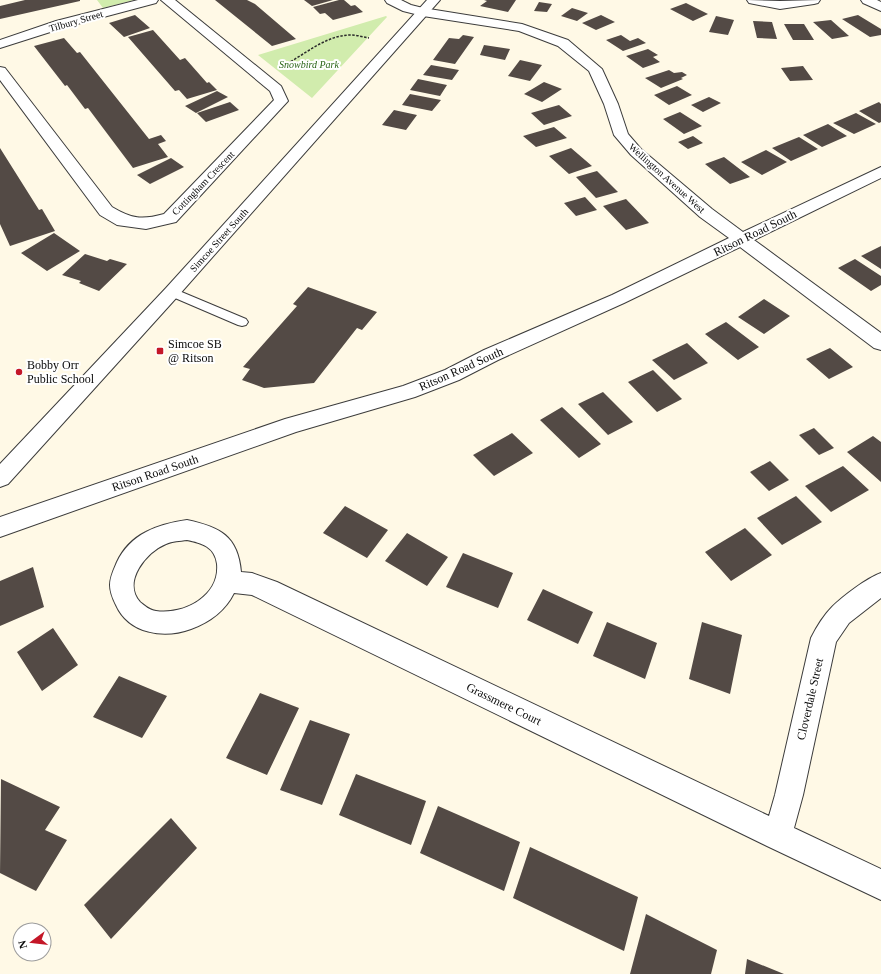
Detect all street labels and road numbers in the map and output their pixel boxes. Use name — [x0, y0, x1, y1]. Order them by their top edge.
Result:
street label: Tilbury Street — [48, 8, 104, 34]
street label: Wellington Avenue West — [627, 141, 707, 215]
street label: Cottingham Crescent — [170, 149, 237, 217]
street label: Simcoe Street South — [188, 206, 250, 274]
street label: Ritson Road South — [711, 207, 799, 259]
street label: Ritson Road South — [417, 344, 505, 394]
street label: Ritson Road South — [110, 452, 200, 494]
street label: Cloverdale Street — [794, 656, 826, 741]
street label: Grassmere Court — [464, 680, 544, 728]

